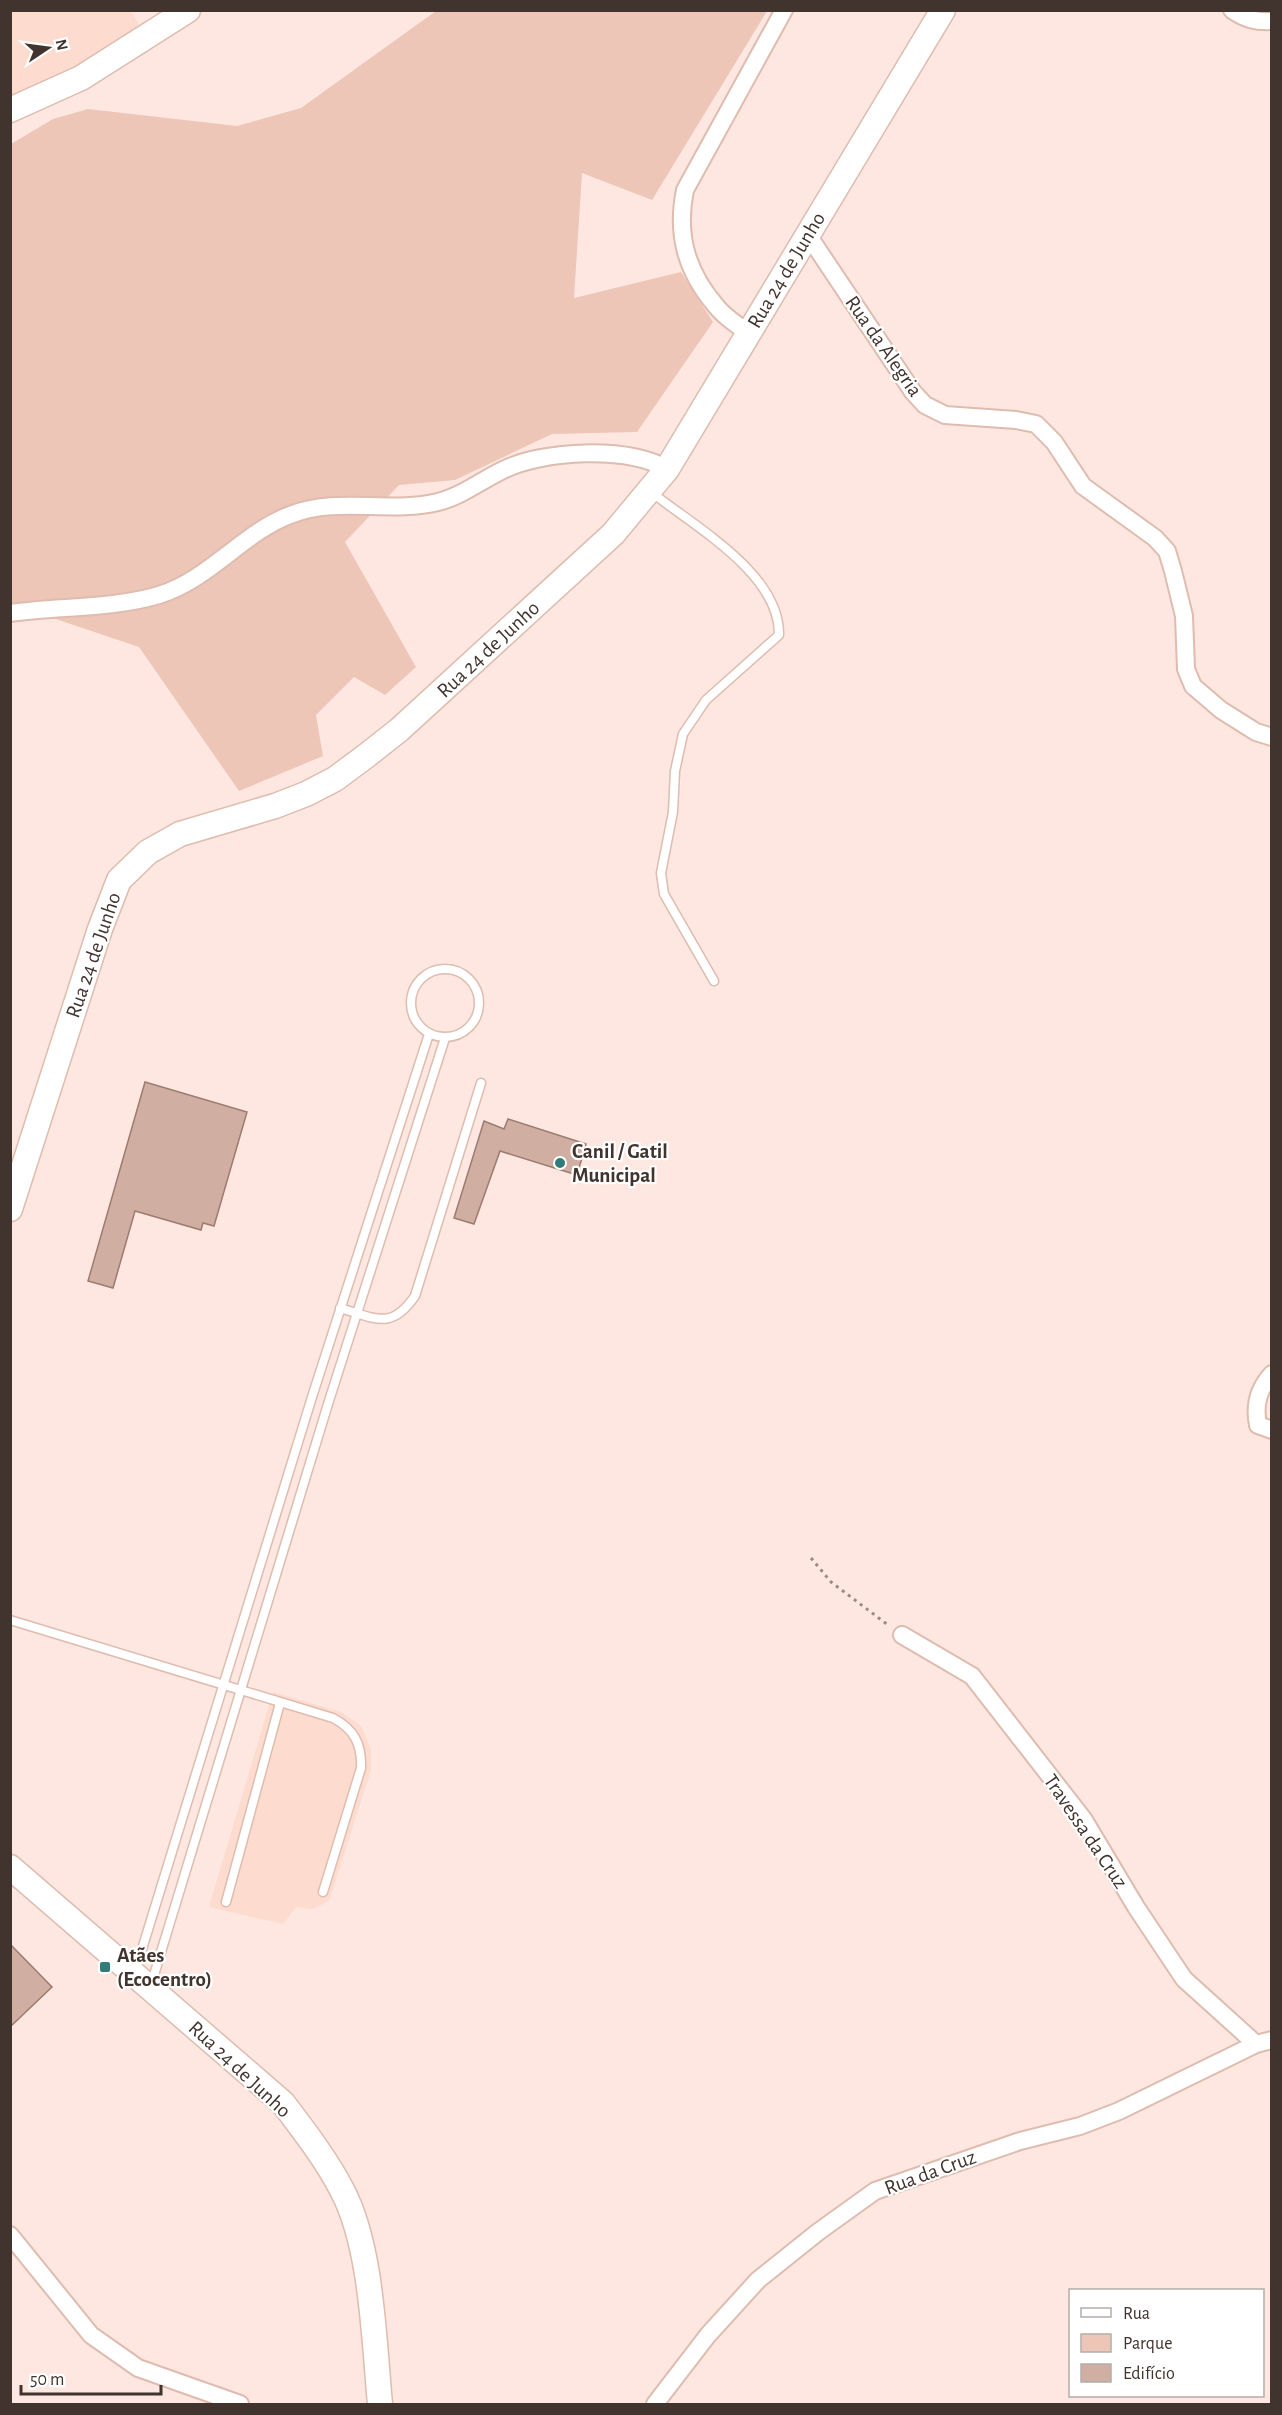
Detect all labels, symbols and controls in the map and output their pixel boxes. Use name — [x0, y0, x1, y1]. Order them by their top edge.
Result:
north arrow — [18, 18, 78, 78]
text: N — [53, 38, 71, 52]
street label: Rua 24 de Junho — [744, 209, 829, 332]
street label: Rua da Alegria — [841, 292, 926, 401]
street label: Rua 24 de Junho — [433, 597, 543, 702]
street label: Rua 24 de Junho — [62, 890, 125, 1021]
place label: Canil / Gatil Municipal — [572, 1141, 668, 1186]
marker: Canil / Gatil Municipal — [553, 1156, 567, 1170]
street label: Travessa da Cruz — [1040, 1770, 1131, 1892]
place label: Atães (Ecocentro) — [117, 1945, 212, 1990]
marker: Atães (Ecocentro) — [98, 1960, 112, 1974]
street label: Rua 24 de Junho — [185, 2017, 295, 2122]
street label: Rua da Cruz — [882, 2146, 979, 2199]
legend — [1069, 2289, 1264, 2397]
text: Rua — [1123, 2305, 1150, 2323]
text: Parque — [1123, 2335, 1172, 2353]
scale bar — [21, 2358, 160, 2396]
text: Edifício — [1123, 2365, 1175, 2383]
text: 50 m — [30, 2371, 64, 2389]

